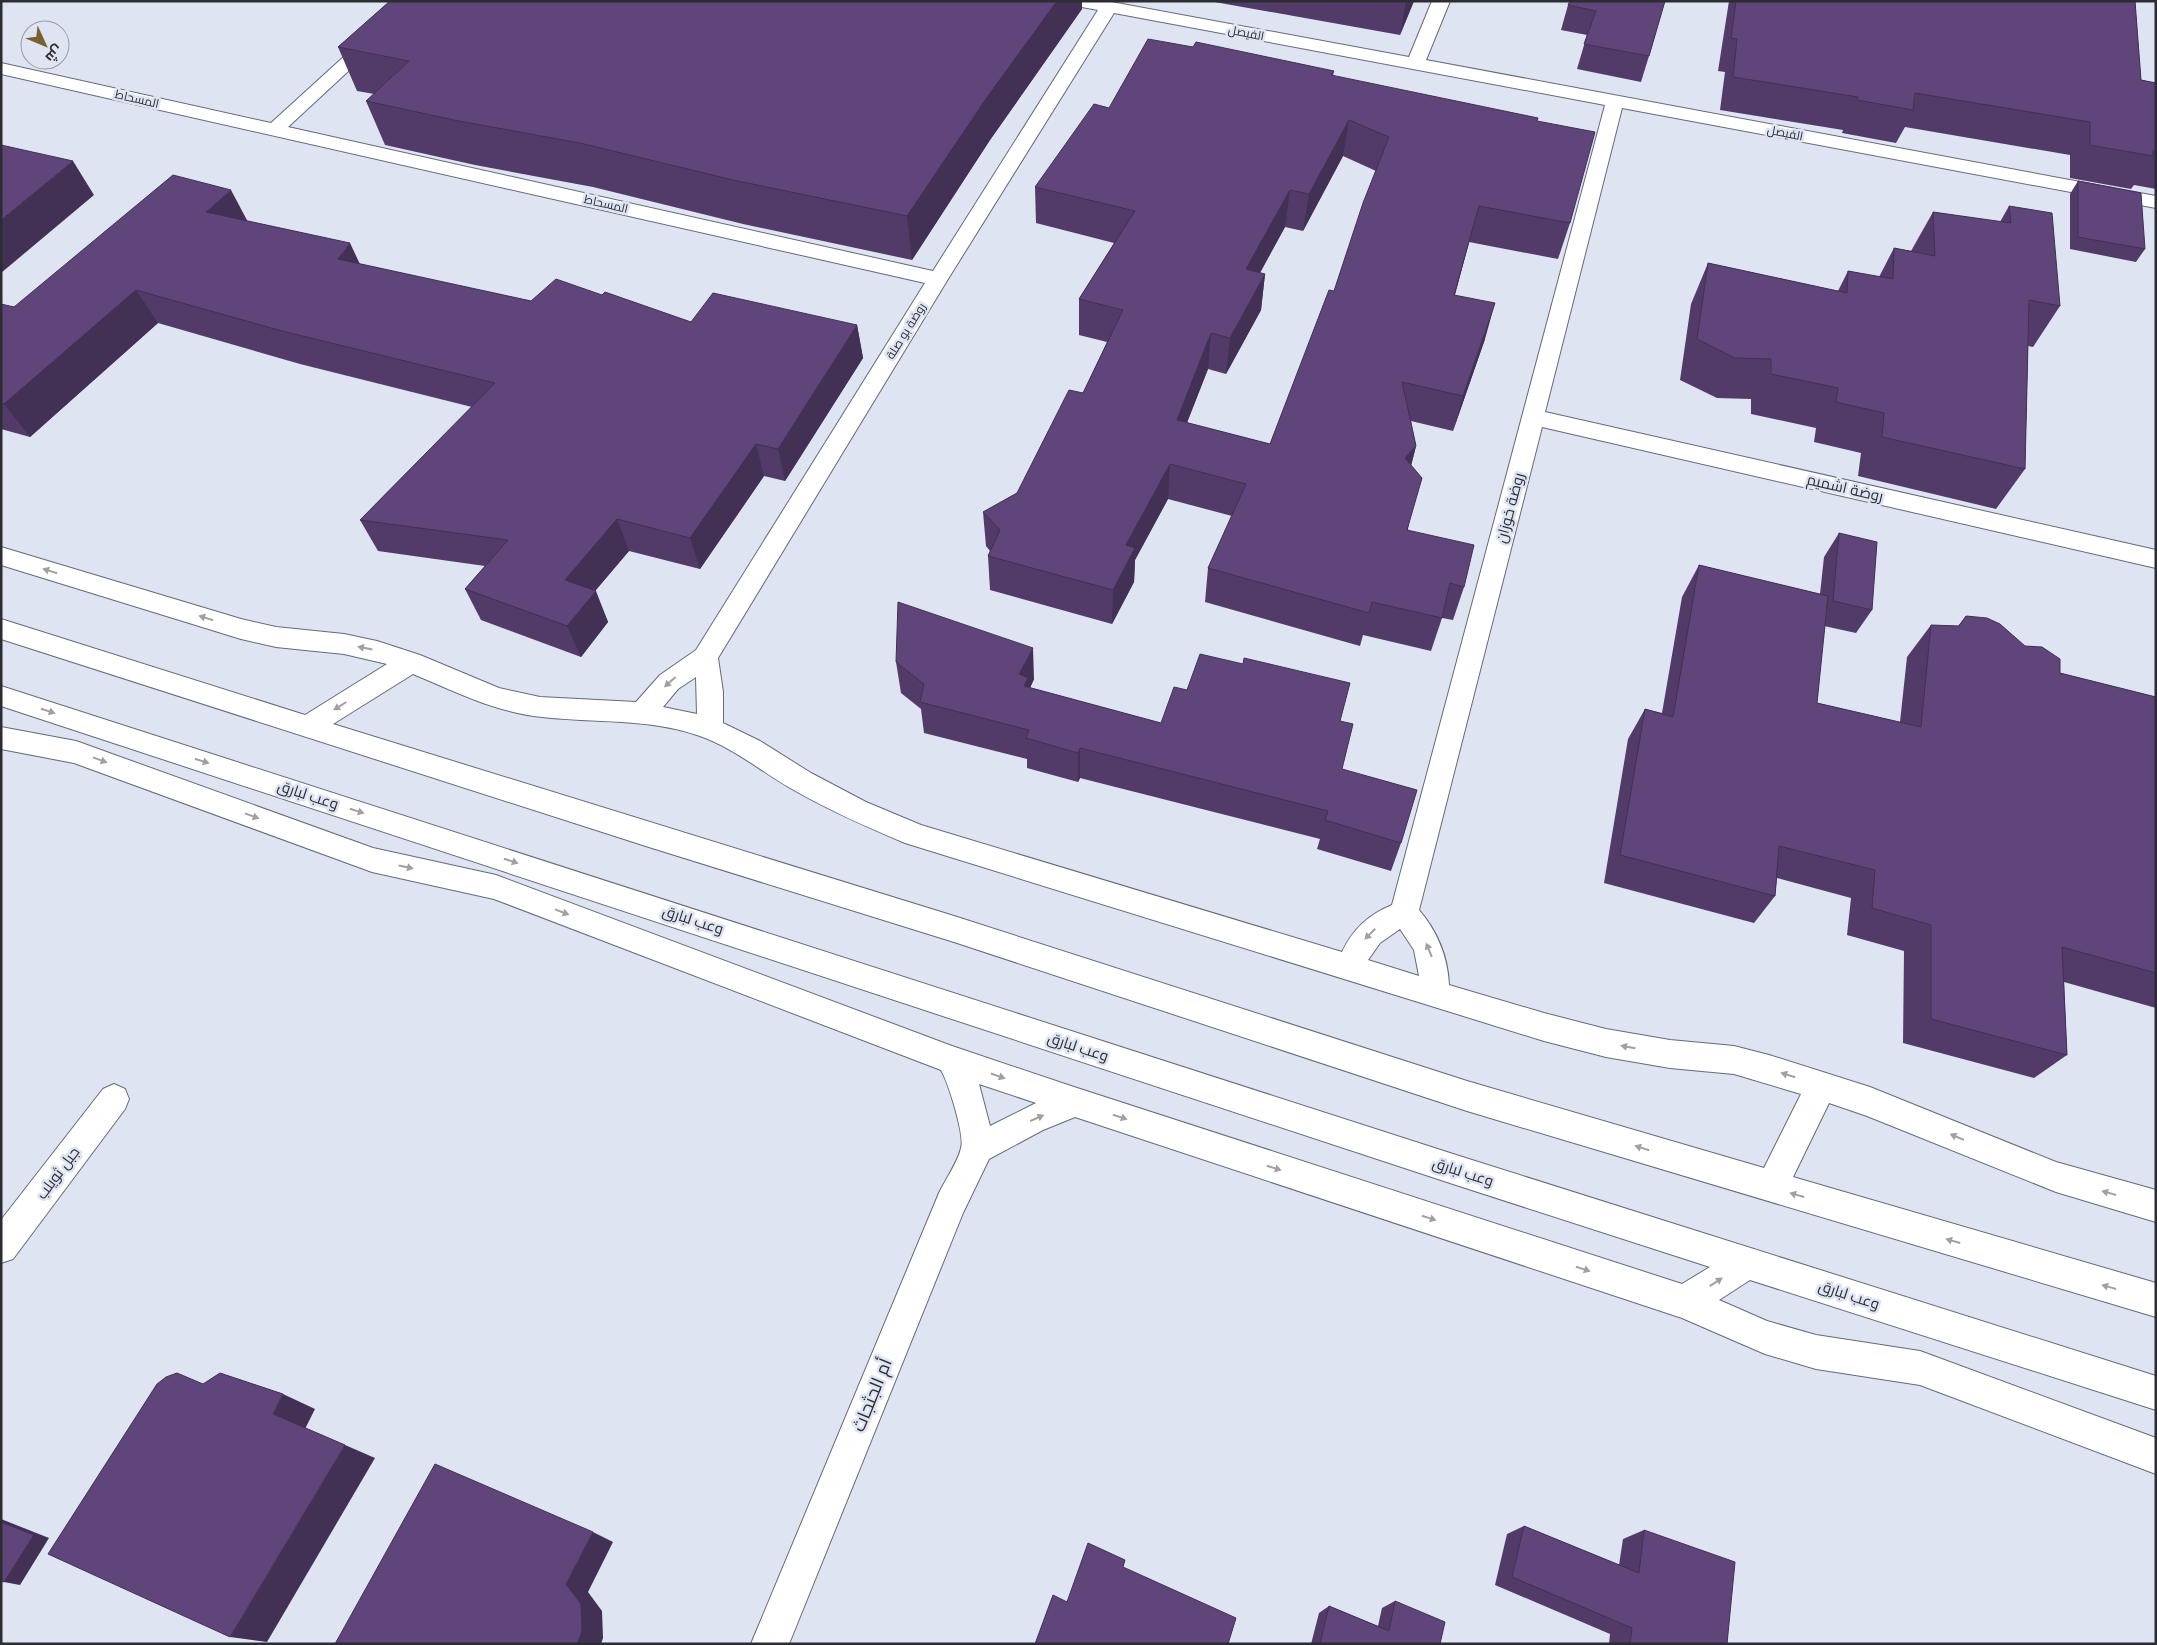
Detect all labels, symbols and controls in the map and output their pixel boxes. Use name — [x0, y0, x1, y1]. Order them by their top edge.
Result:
north arrow — [20, 20, 70, 70]
street label: الفيصل — [1227, 21, 1266, 44]
text: ش — [41, 41, 68, 67]
street label: المسحاط — [113, 85, 161, 112]
street label: الفيصل — [1766, 121, 1805, 144]
street label: المسحاط — [582, 190, 630, 217]
street label: روضة بو صلة — [882, 299, 930, 362]
street label: روضة اشميم — [1805, 469, 1885, 507]
street label: روضة خوزان — [1490, 470, 1529, 545]
one-way arrow — [43, 566, 58, 574]
one-way arrow — [198, 614, 213, 622]
one-way arrow — [356, 644, 372, 652]
one-way arrow — [664, 676, 677, 687]
one-way arrow — [334, 702, 347, 711]
one-way arrow — [40, 708, 55, 715]
one-way arrow — [92, 757, 107, 764]
one-way arrow — [195, 758, 210, 765]
street label: وعب لبارق — [275, 775, 341, 814]
one-way arrow — [350, 807, 365, 815]
one-way arrow — [245, 813, 260, 820]
one-way arrow — [504, 858, 519, 865]
one-way arrow — [399, 863, 414, 871]
street label: وعب لبارق — [660, 900, 726, 939]
one-way arrow — [555, 908, 570, 916]
one-way arrow — [1364, 928, 1376, 940]
one-way arrow — [1424, 943, 1432, 957]
street label: وعب لبارق — [1045, 1027, 1111, 1066]
one-way arrow — [1620, 1042, 1636, 1050]
one-way arrow — [1780, 1070, 1795, 1078]
one-way arrow — [991, 1072, 1006, 1080]
one-way arrow — [1030, 1114, 1044, 1122]
one-way arrow — [1113, 1114, 1128, 1122]
one-way arrow — [1950, 1132, 1964, 1140]
street label: جبل ثويلب — [31, 1142, 84, 1203]
one-way arrow — [1634, 1144, 1649, 1152]
street label: وعب لبارق — [1430, 1152, 1496, 1191]
one-way arrow — [1267, 1164, 1282, 1172]
one-way arrow — [2101, 1189, 2116, 1197]
one-way arrow — [1790, 1190, 1805, 1198]
one-way arrow — [1422, 1215, 1437, 1223]
one-way arrow — [1946, 1236, 1961, 1244]
one-way arrow — [1576, 1266, 1591, 1273]
street label: وعب لبارق — [1816, 1275, 1882, 1314]
one-way arrow — [1709, 1278, 1722, 1287]
one-way arrow — [2101, 1282, 2116, 1290]
street label: أم الجثجاث — [845, 1354, 898, 1435]

